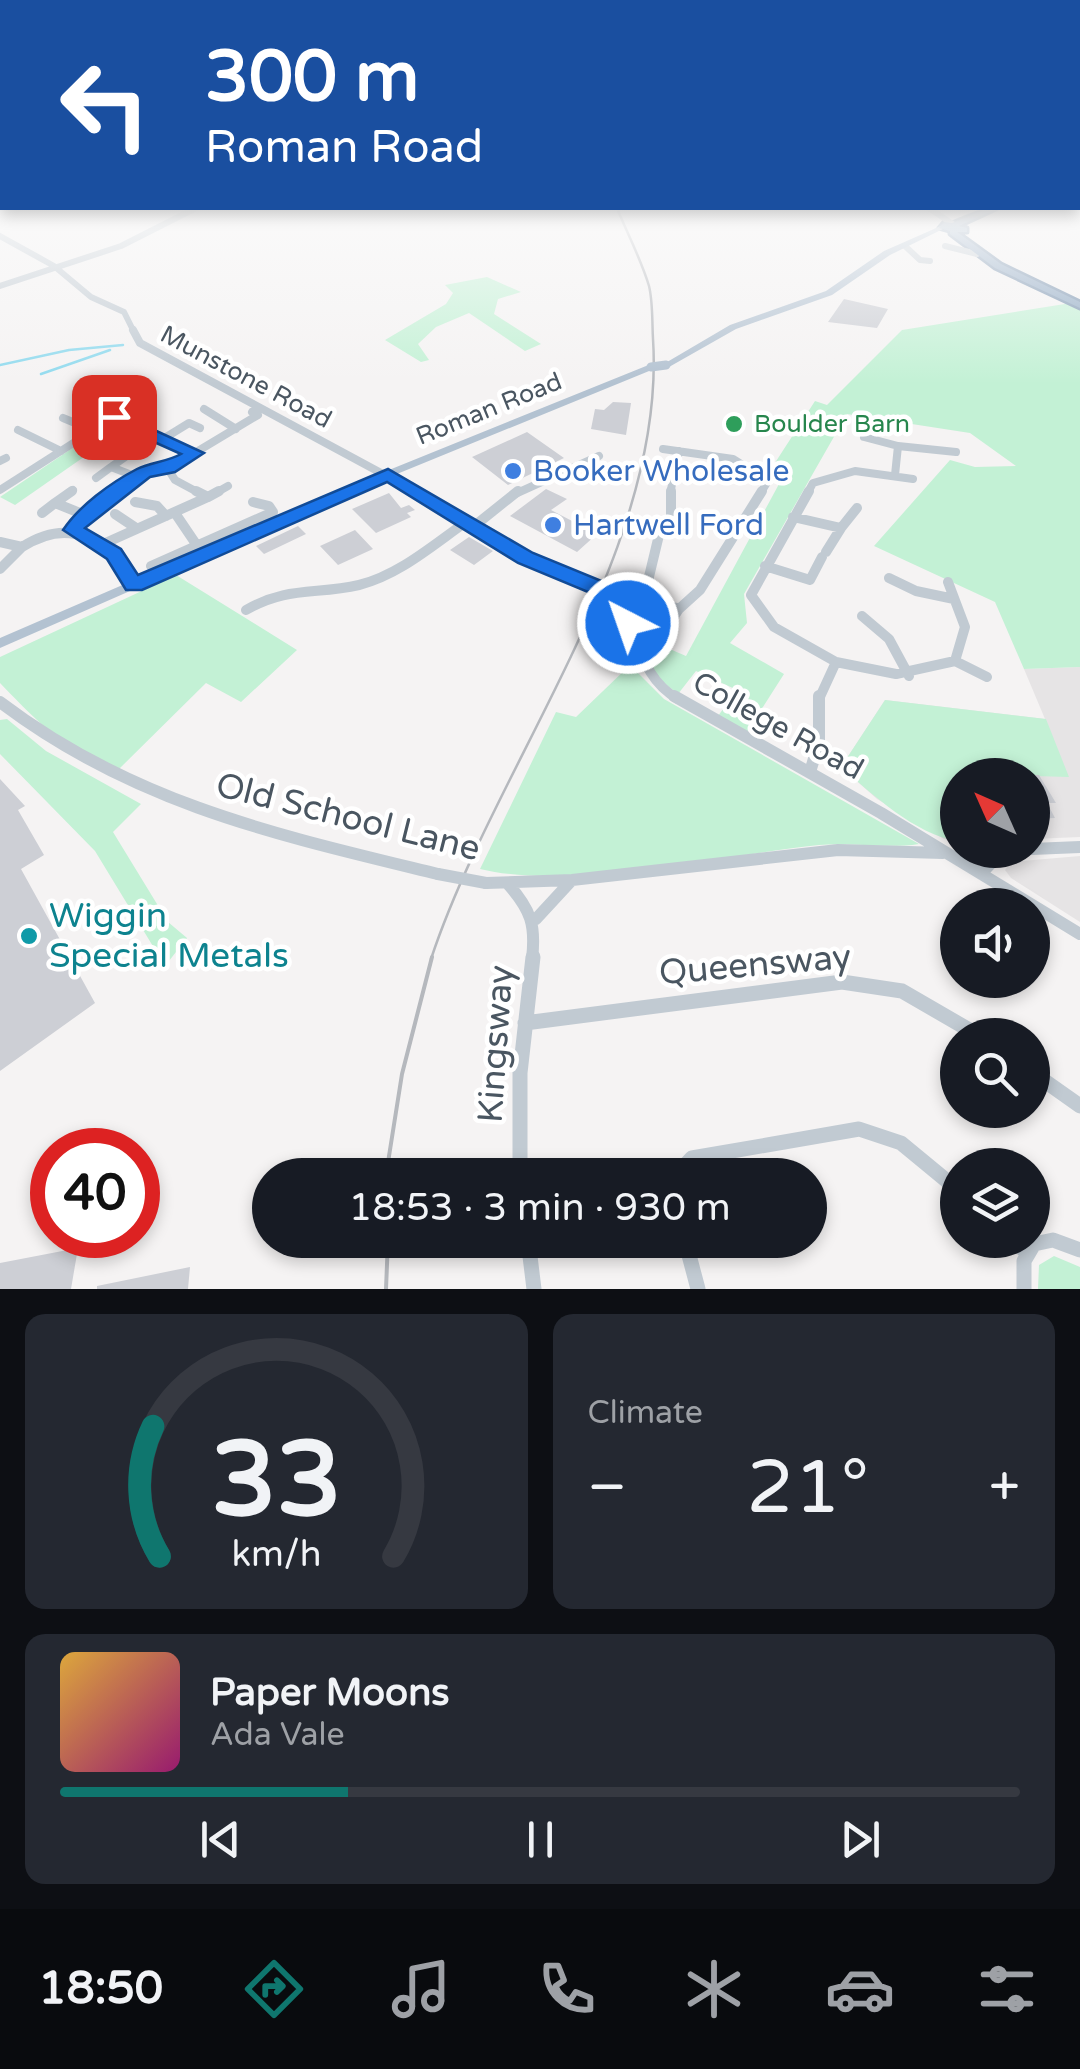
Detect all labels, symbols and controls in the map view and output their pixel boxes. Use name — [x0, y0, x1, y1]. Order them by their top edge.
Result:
text: 300 m — [205, 36, 419, 120]
icon: left — [40, 40, 170, 170]
text: Roman Road — [205, 121, 483, 175]
street label: Munstone Road — [155, 319, 337, 435]
street label: Roman Road — [412, 366, 566, 452]
pin — [72, 375, 157, 460]
icon: arrive — [87, 390, 142, 445]
place label: Boulder Barn — [754, 409, 910, 439]
marker: Boulder Barn — [723, 413, 745, 435]
place label: Booker Wholesale — [533, 453, 789, 490]
marker: Booker Wholesale — [502, 460, 524, 482]
place label: Hartwell Ford — [573, 507, 764, 544]
marker: Hartwell Ford — [542, 514, 564, 536]
position arrow — [576, 571, 680, 675]
street label: College Road — [686, 664, 870, 788]
north arrow — [940, 758, 1050, 868]
map controls — [940, 758, 1050, 1258]
street label: Old School Lane — [212, 764, 484, 870]
button: sound — [940, 888, 1050, 998]
place label: Wiggin Special Metals — [49, 895, 289, 977]
marker: Wiggin Special Metals — [18, 925, 40, 947]
street label: Queensway — [657, 936, 853, 994]
street label: Kingsway — [470, 964, 522, 1124]
button: search — [940, 1018, 1050, 1128]
speed limit sign: 40 — [30, 1128, 160, 1258]
button: layers — [940, 1148, 1050, 1258]
text: 18:53 · 3 min · 930 m — [348, 1185, 731, 1231]
text: Climate — [588, 1394, 703, 1432]
text: 33 — [211, 1419, 342, 1544]
text: 21° — [747, 1443, 869, 1533]
text: − — [588, 1455, 627, 1521]
text: + — [989, 1455, 1020, 1521]
text: km/h — [231, 1533, 321, 1576]
text: Paper Moons — [210, 1670, 450, 1716]
text: Ada Vale — [210, 1716, 345, 1754]
icon: previous — [193, 1812, 248, 1867]
icon: pause — [513, 1812, 568, 1867]
icon: next — [833, 1812, 888, 1867]
icon: directions — [239, 1954, 309, 2024]
icon: music — [386, 1954, 456, 2024]
icon: phone — [532, 1954, 602, 2024]
icon: climate — [679, 1954, 749, 2024]
icon: car — [825, 1954, 895, 2024]
icon: filters — [972, 1954, 1042, 2024]
text: 18:50 — [38, 1962, 163, 2016]

